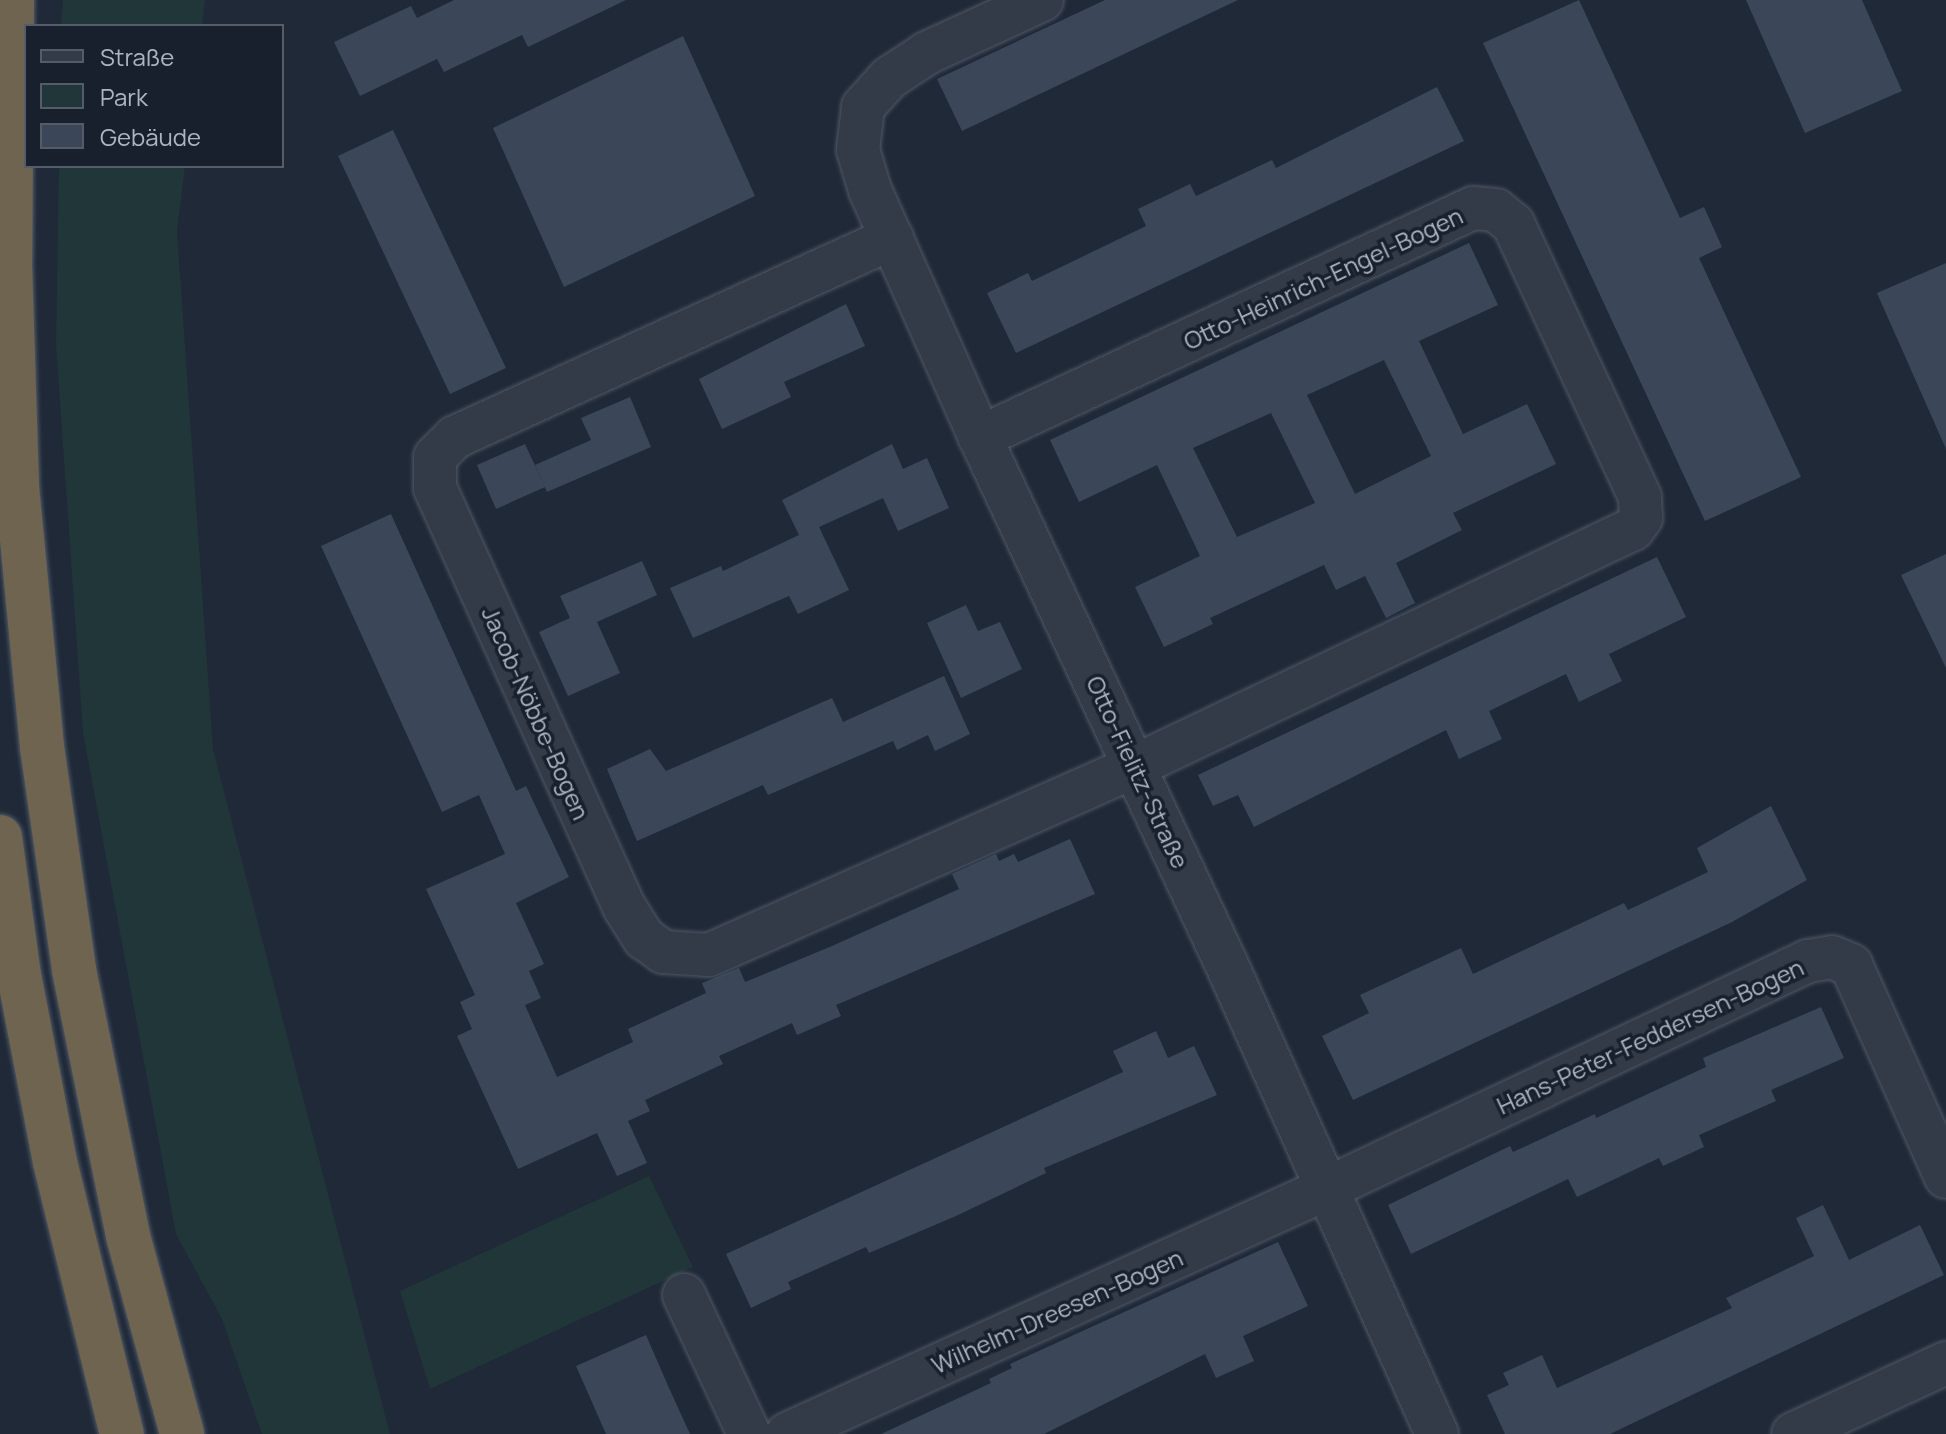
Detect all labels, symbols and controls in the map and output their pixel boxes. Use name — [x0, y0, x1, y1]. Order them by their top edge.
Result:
legend — [24, 24, 284, 168]
text: Straße — [100, 40, 174, 73]
text: Park — [100, 80, 148, 113]
text: Gebäude — [100, 120, 201, 153]
street label: Otto-Heinrich-Engel-Bogen — [1179, 201, 1467, 355]
street label: Jacob-Nöbbe-Bogen — [476, 602, 596, 824]
street label: Otto-Fielitz-Straße — [1081, 671, 1195, 873]
street label: Hans-Peter-Feddersen-Bogen — [1492, 952, 1808, 1120]
street label: Wilhelm-Dreesen-Bogen — [927, 1243, 1187, 1379]

